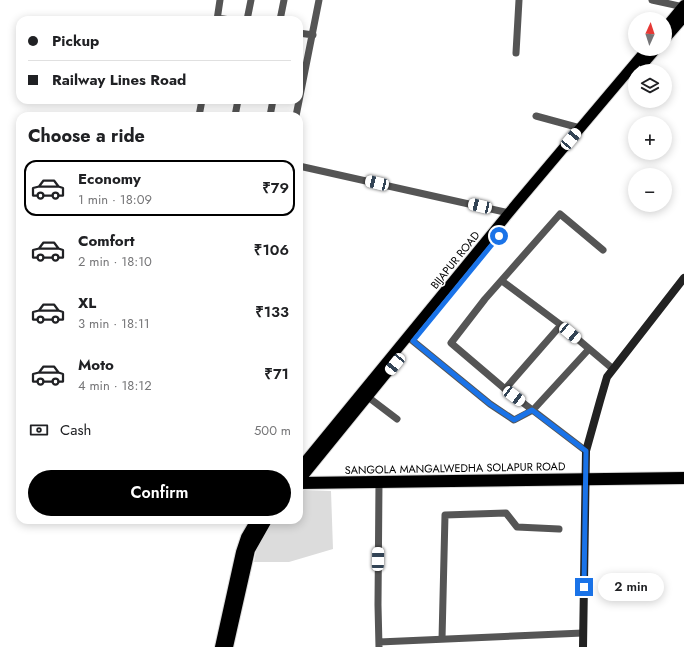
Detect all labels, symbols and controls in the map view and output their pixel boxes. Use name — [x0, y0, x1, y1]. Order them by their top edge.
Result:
north arrow — [628, 12, 672, 56]
map controls — [628, 12, 672, 212]
text: Pickup — [52, 30, 99, 52]
button: layers — [628, 64, 672, 108]
text: Railway Lines Road — [52, 69, 186, 91]
button: + — [628, 116, 672, 160]
text: Choose a ride — [28, 123, 145, 149]
car — [559, 126, 583, 152]
text: Economy — [78, 168, 141, 190]
button: − — [628, 168, 672, 212]
icon: car — [30, 170, 66, 206]
car — [364, 174, 390, 192]
text: ₹79 — [262, 177, 289, 199]
text: 1 min · 18:09 — [78, 190, 152, 209]
car — [467, 197, 493, 215]
street label: BIJAPUR ROAD — [427, 227, 484, 292]
route start — [490, 227, 508, 245]
text: Comfort — [78, 230, 135, 252]
icon: car — [30, 232, 66, 268]
text: ₹106 — [254, 239, 289, 261]
text: 2 min · 18:10 — [78, 252, 152, 271]
text: XL — [78, 292, 96, 314]
icon: car — [30, 294, 66, 330]
text: ₹133 — [255, 301, 289, 323]
text: 3 min · 18:11 — [78, 314, 150, 333]
car — [557, 321, 583, 345]
car — [383, 351, 407, 377]
text: Moto — [78, 354, 114, 376]
icon: car — [30, 356, 66, 392]
text: ₹71 — [264, 363, 289, 385]
text: 4 min · 18:12 — [78, 376, 152, 395]
car — [501, 384, 527, 408]
icon: cash — [28, 419, 50, 441]
text: Cash — [60, 419, 91, 441]
text: 500 m — [254, 421, 291, 440]
street label: SANGOLA MANGALWEDHA SOLAPUR ROAD — [345, 458, 566, 478]
button: Confirm — [28, 470, 291, 516]
car — [372, 547, 384, 571]
callout: 2 min — [598, 573, 664, 601]
text: 2 min — [614, 577, 648, 596]
route end — [575, 578, 593, 596]

